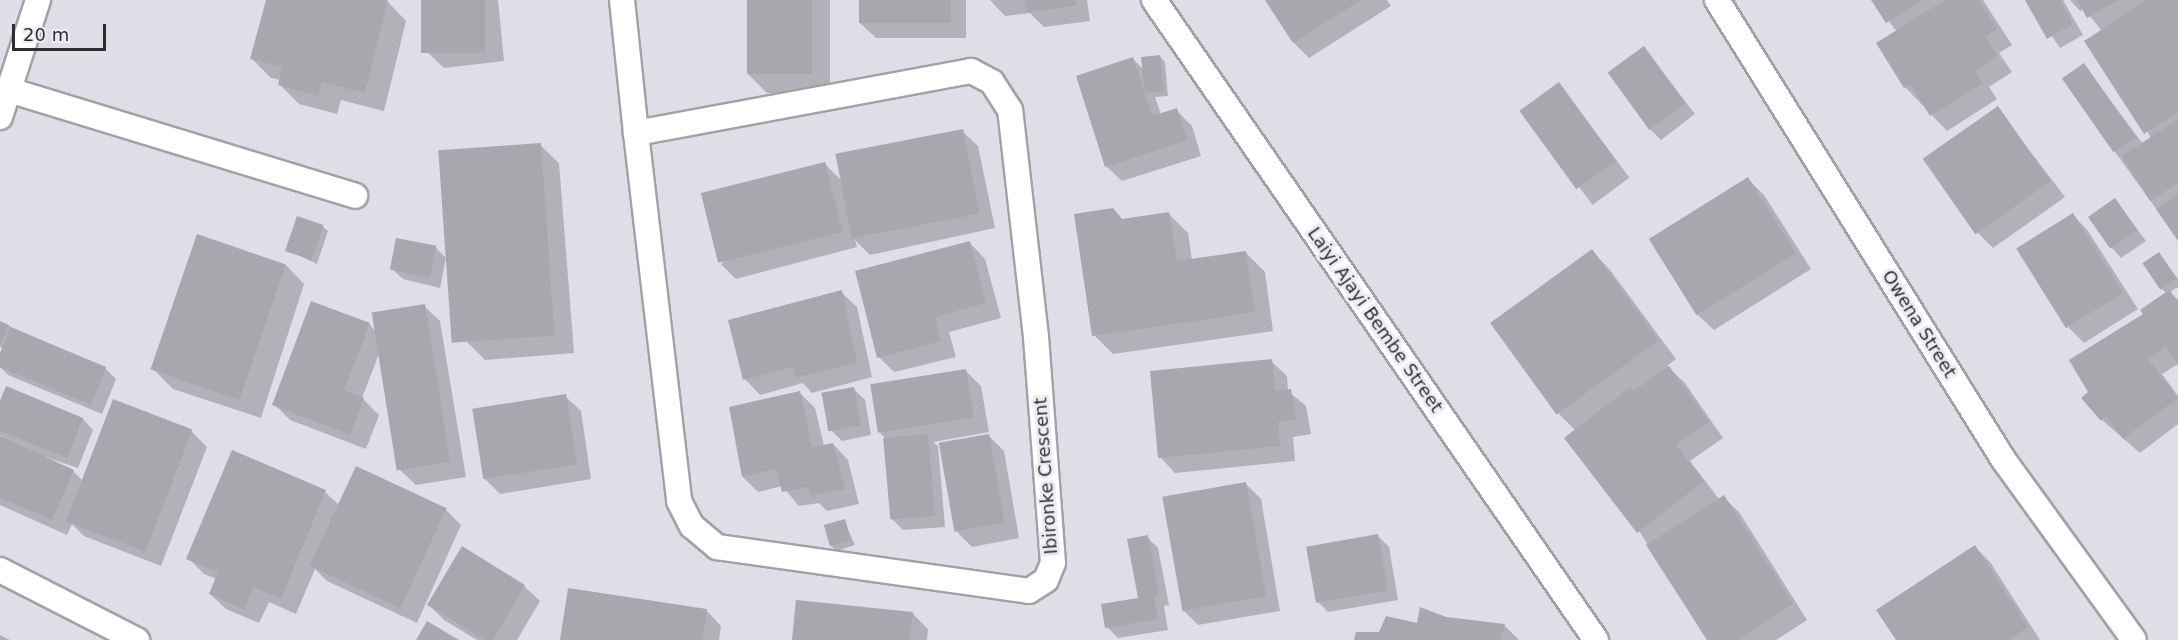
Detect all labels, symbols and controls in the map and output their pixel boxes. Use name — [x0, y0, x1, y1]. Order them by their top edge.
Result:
scale bar — [15, 12, 110, 50]
text: 20 m — [23, 24, 69, 45]
street label: Laiyi Ajayi Bembe Street — [1303, 223, 1447, 417]
street label: Owena Street — [1877, 266, 1961, 382]
street label: Ibironke Crescent — [1030, 397, 1062, 555]

